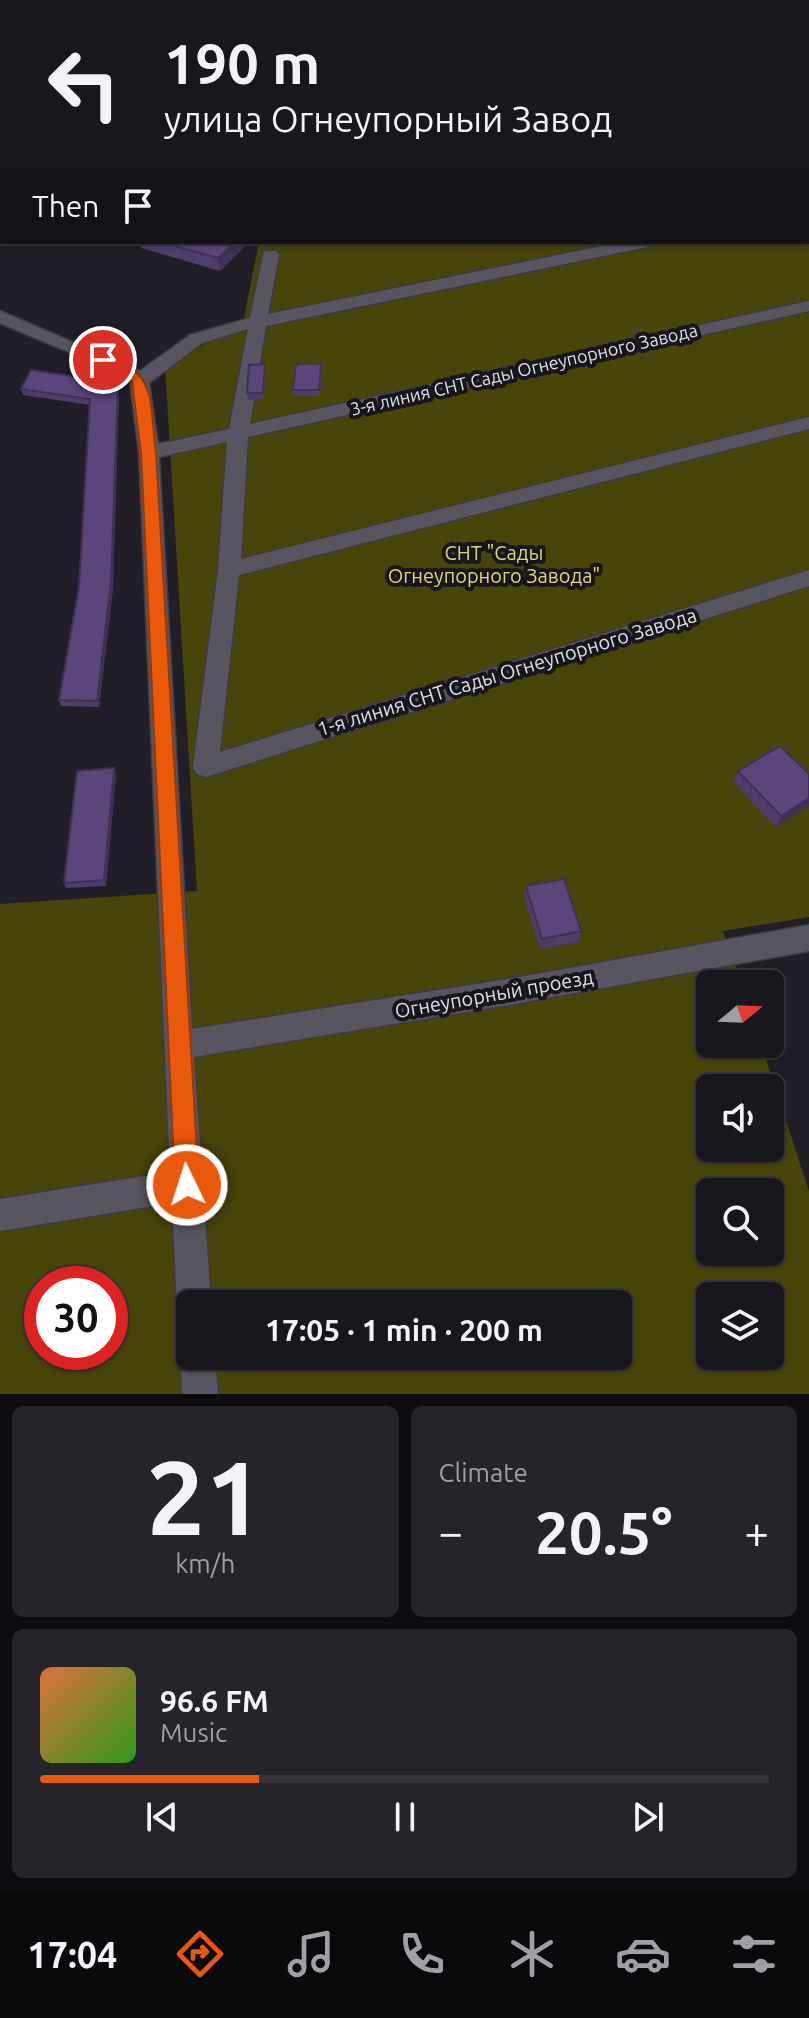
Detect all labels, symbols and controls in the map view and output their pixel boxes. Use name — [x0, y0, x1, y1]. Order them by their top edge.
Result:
icon: left — [32, 32, 136, 136]
text: 190 m — [164, 32, 320, 95]
text: улица Огнеупорный Завод — [164, 98, 612, 139]
icon: arrive — [116, 184, 160, 228]
text: Then — [32, 189, 100, 223]
street label: 3-я линия СНТ Сады Огнеупорного Завода — [348, 319, 699, 419]
pin — [69, 326, 137, 394]
icon: arrive — [81, 338, 125, 382]
park label: СНТ "Сады Огнеупорного Завода" — [388, 541, 600, 587]
street label: 1-я линия СНТ Сады Огнеупорного Завода — [315, 603, 699, 740]
street label: Огнеупорный проезд — [393, 965, 595, 1022]
north arrow — [696, 970, 784, 1058]
map controls — [696, 970, 784, 1370]
button: sound — [696, 1074, 784, 1162]
position arrow — [145, 1143, 229, 1227]
button: search — [696, 1178, 784, 1266]
speed limit sign: 30 — [24, 1266, 128, 1370]
button: layers — [696, 1282, 784, 1370]
text: 17:05 · 1 min · 200 m — [265, 1313, 543, 1347]
text: 21 — [147, 1438, 264, 1555]
text: Climate — [439, 1458, 528, 1487]
text: 20.5° — [535, 1498, 672, 1565]
text: − — [439, 1507, 463, 1556]
text: + — [744, 1507, 769, 1556]
text: km/h — [175, 1549, 235, 1578]
text: 96.6 FM — [160, 1684, 269, 1718]
text: Music — [160, 1718, 227, 1747]
icon: previous — [140, 1795, 184, 1839]
icon: pause — [383, 1795, 427, 1839]
icon: next — [626, 1795, 670, 1839]
icon: directions — [172, 1926, 228, 1982]
icon: music — [283, 1926, 339, 1982]
icon: phone — [394, 1926, 450, 1982]
icon: climate — [504, 1926, 560, 1982]
icon: car — [615, 1926, 671, 1982]
icon: filters — [726, 1926, 782, 1982]
text: 17:04 — [27, 1934, 117, 1975]

